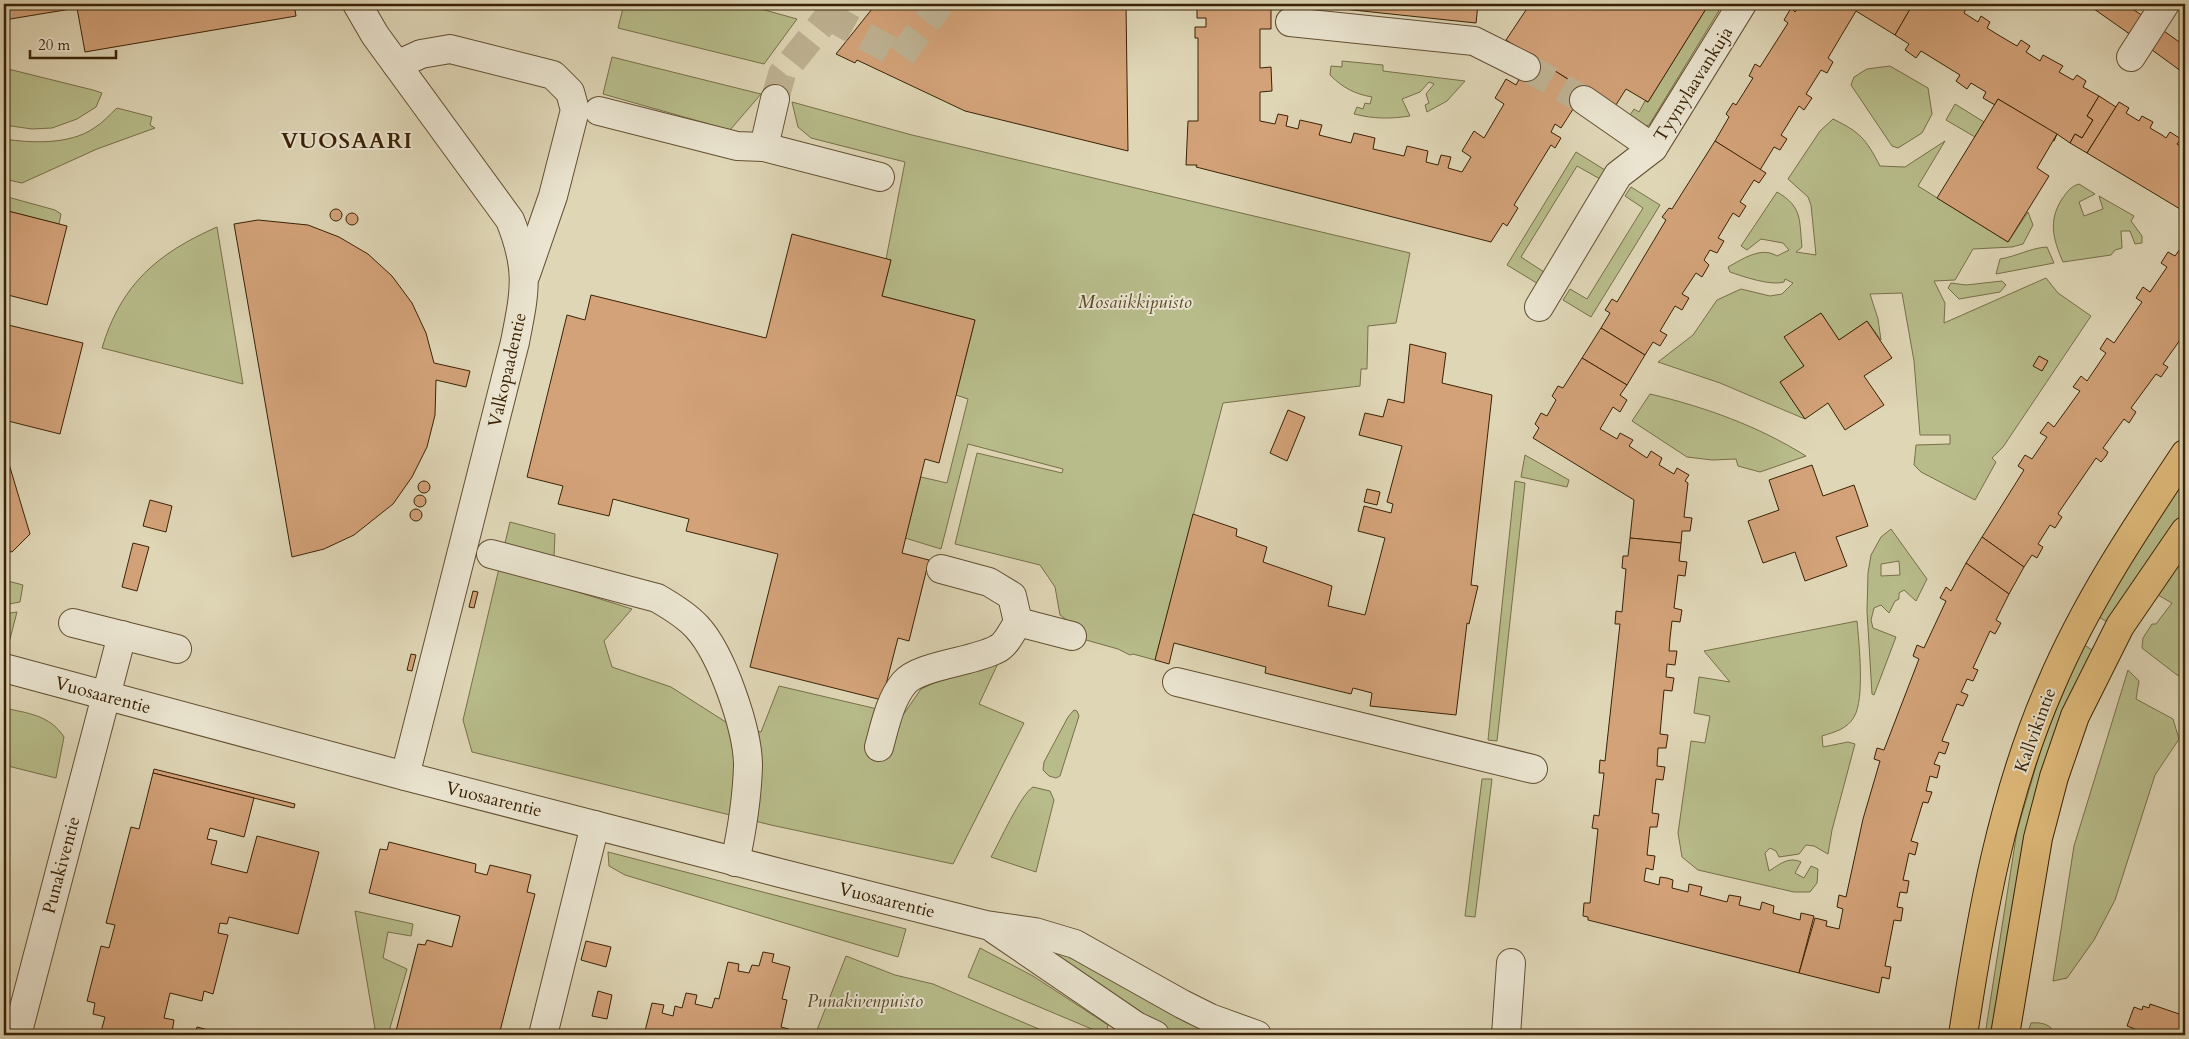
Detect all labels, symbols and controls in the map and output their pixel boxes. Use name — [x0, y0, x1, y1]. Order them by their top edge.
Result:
street label: Tyynylaavankuja — [1648, 22, 1739, 147]
scale bar — [30, 28, 116, 60]
text: 20 m — [38, 35, 70, 55]
district label: VUOSAARI — [281, 126, 413, 156]
park label: Mosaiikkipuisto — [1078, 290, 1192, 315]
street label: Valkopaadentie — [482, 310, 533, 430]
street label: Vuosaarentie — [52, 671, 154, 720]
street label: Kallvikintie — [2009, 684, 2062, 776]
street label: Vuosaarentie — [443, 775, 545, 824]
street label: Punakiventie — [37, 814, 86, 917]
street label: Vuosaarentie — [836, 876, 938, 925]
park label: Punakivenpuisto — [807, 989, 923, 1014]

